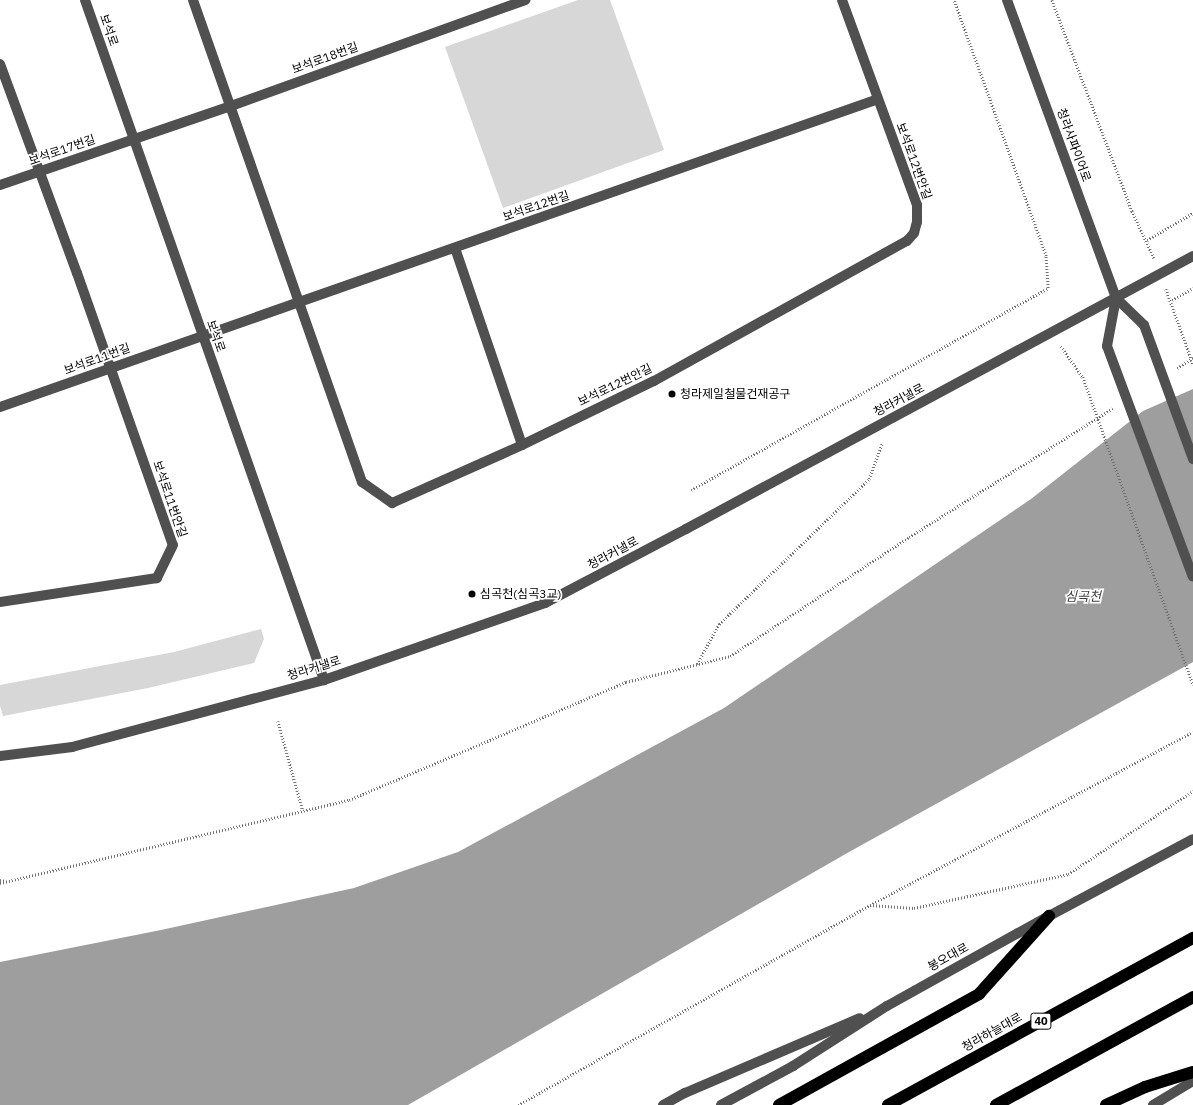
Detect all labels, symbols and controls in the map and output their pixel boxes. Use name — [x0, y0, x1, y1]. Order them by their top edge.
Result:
street label: 보석로 — [97, 12, 121, 48]
street label: 보석로18번길 — [290, 39, 360, 77]
street label: 청라사파이어로 — [1054, 106, 1094, 184]
street label: 보석로12번안길 — [893, 121, 935, 201]
street label: 보석로17번길 — [27, 132, 97, 168]
street label: 보석로12번길 — [501, 188, 571, 224]
street label: 보석로 — [204, 318, 228, 354]
street label: 보석로11번길 — [62, 340, 132, 378]
street label: 보석로12번안길 — [576, 361, 654, 409]
street label: 청라커낼로 — [871, 381, 927, 419]
place label: 청라제일철물건재공구 — [680, 387, 790, 401]
marker: 청라제일철물건재공구 — [667, 389, 677, 399]
street label: 보석로11번안길 — [150, 459, 190, 539]
street label: 청라커낼로 — [585, 534, 641, 572]
place label: 심곡천(심곡3교) — [480, 587, 561, 601]
marker: 심곡천(심곡3교) — [467, 589, 477, 599]
water label: 심곡천 — [1065, 589, 1101, 605]
street label: 청라커낼로 — [286, 653, 342, 683]
street label: 봉오대로 — [925, 940, 971, 974]
street label: 청라하늘대로 — [960, 1010, 1024, 1054]
road number: 40 — [1030, 1012, 1052, 1030]

